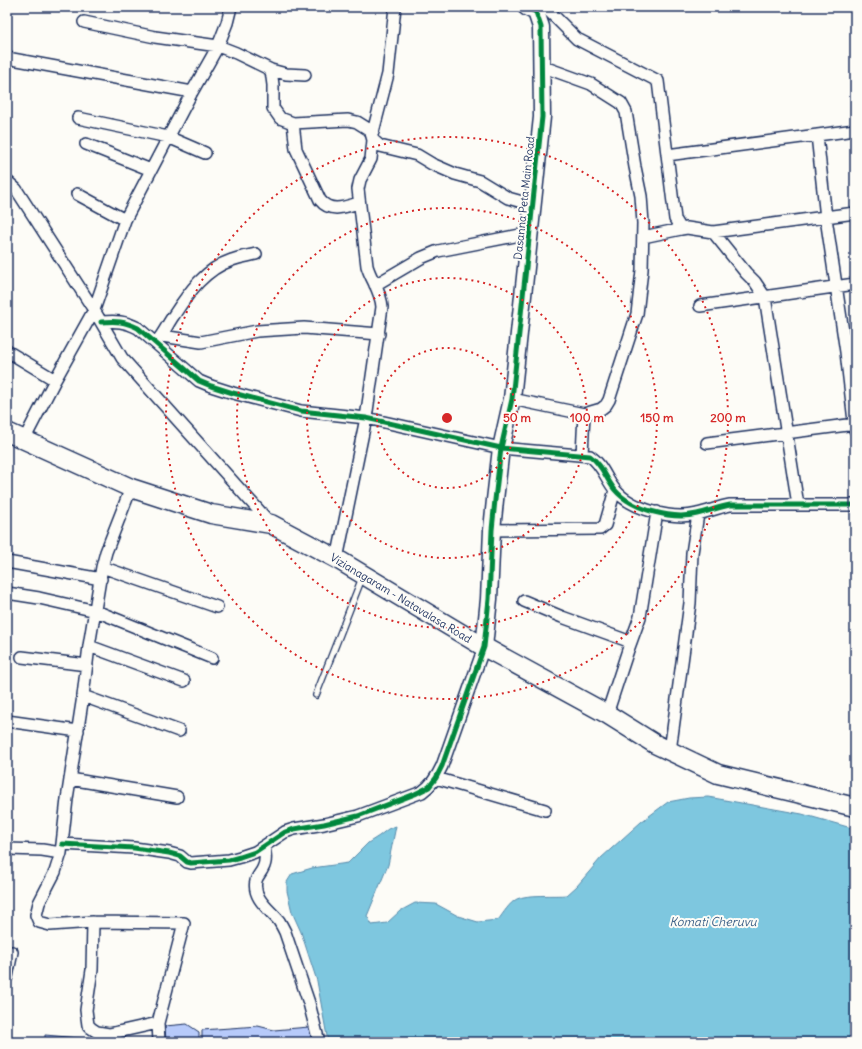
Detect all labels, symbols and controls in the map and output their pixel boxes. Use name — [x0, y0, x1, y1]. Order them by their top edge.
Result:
street label: Dasanna Peta Main Road — [511, 135, 538, 260]
text: 50 m — [503, 410, 532, 425]
text: 100 m — [570, 410, 604, 425]
text: 150 m — [641, 410, 674, 425]
text: 200 m — [710, 410, 746, 425]
centre of rings — [440, 411, 454, 425]
street label: Vizianagaram - Natavalasa Road — [328, 550, 475, 646]
water label: Komati Cheruvu — [669, 914, 757, 929]

